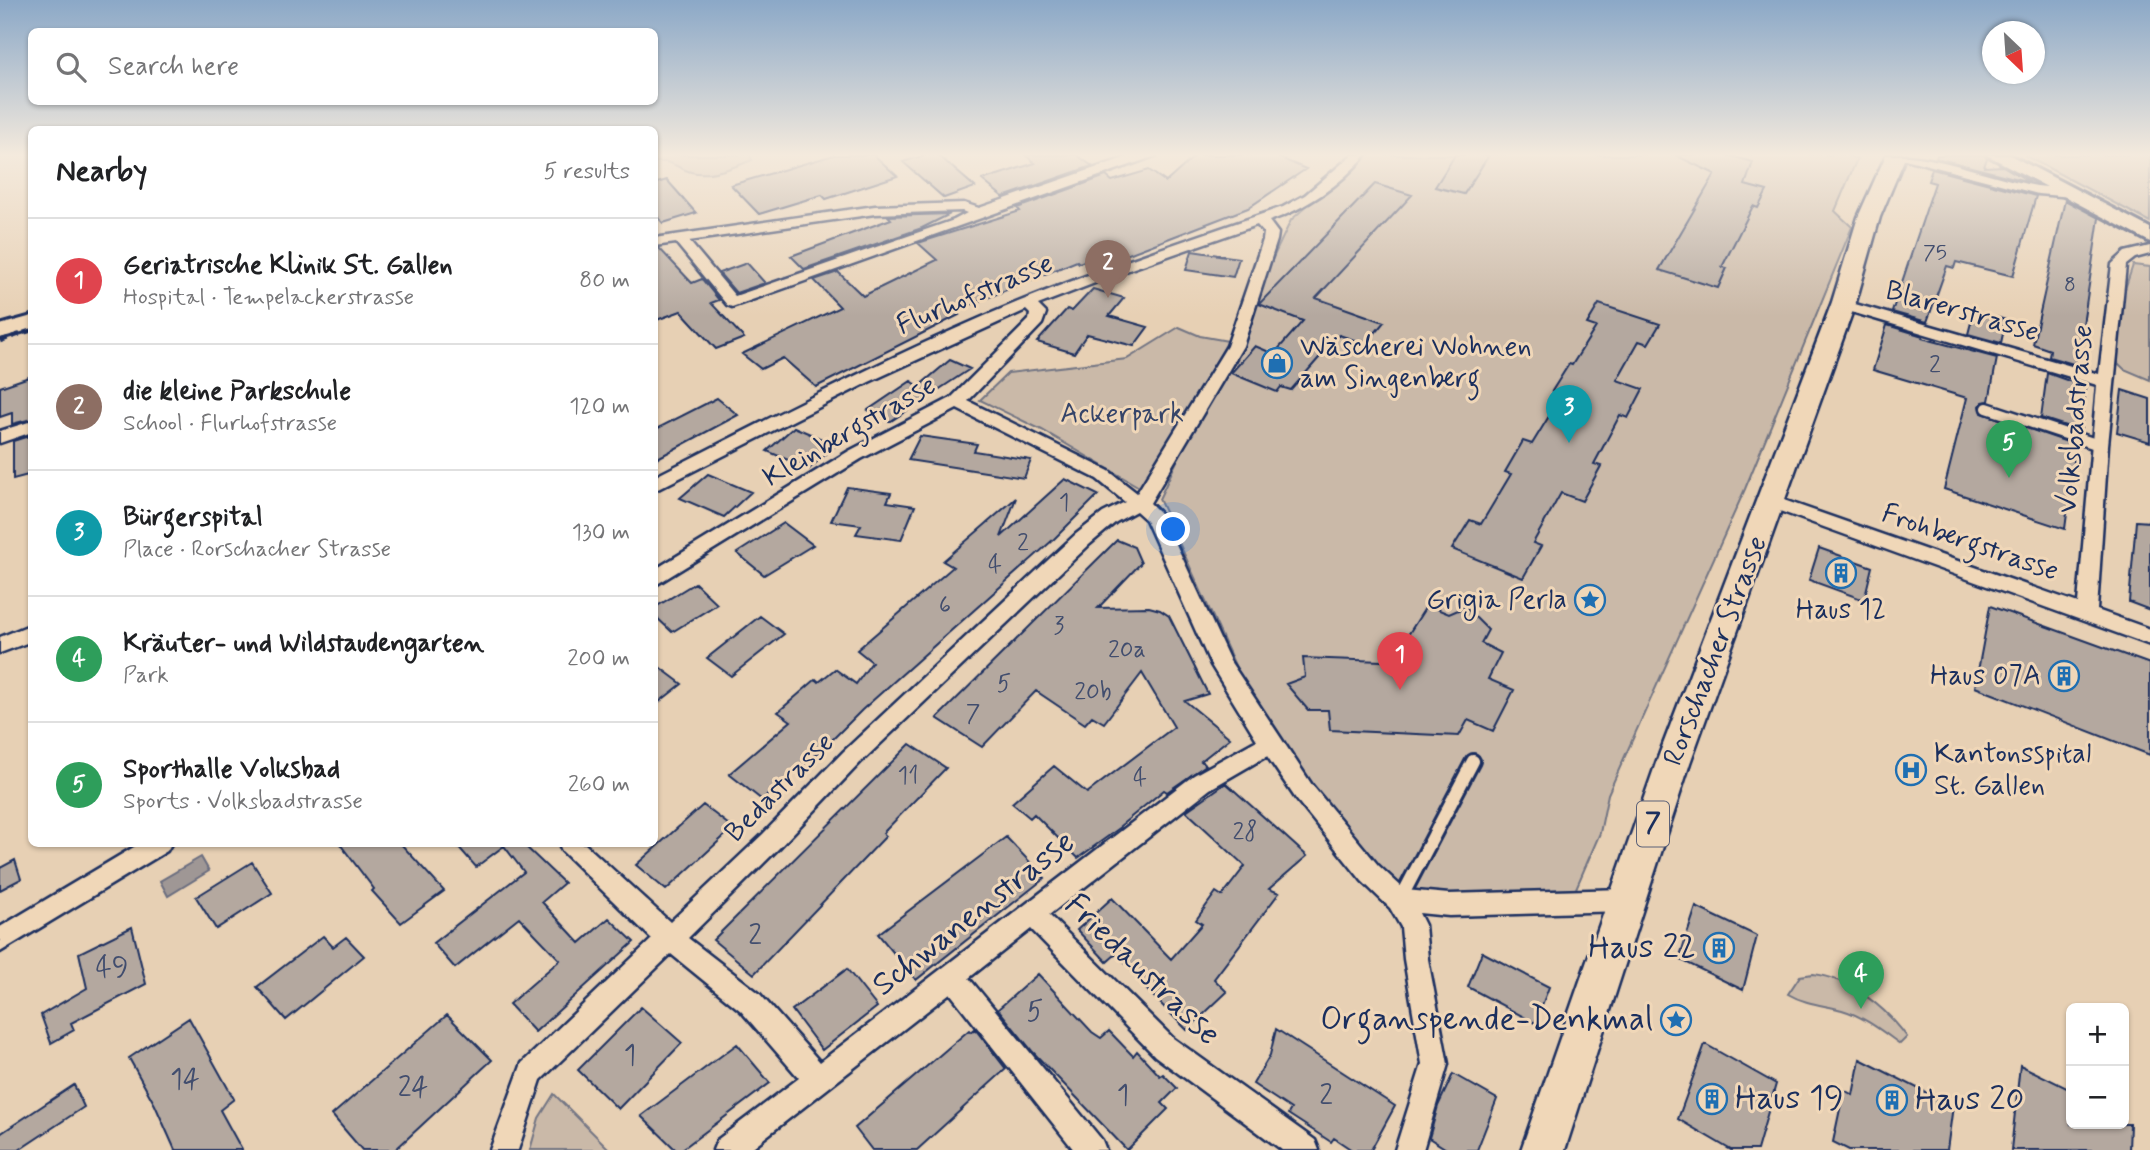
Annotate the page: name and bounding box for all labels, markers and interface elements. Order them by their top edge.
north arrow [1982,21,2045,84]
search box [28,28,658,105]
icon: search [52,48,90,86]
text: Search here [108,50,239,84]
text: Nearby [56,152,147,191]
text: 5 results [544,157,630,187]
house number: 75 [1923,239,1947,267]
pin: 2 [1085,240,1131,298]
street label: Flurhofstrasse [891,245,1059,345]
text: Geriatrische Klinik St. Gallen [123,249,453,283]
text: 1 [74,266,84,296]
text: 80 m [579,266,630,296]
house number: 8 [2064,271,2076,299]
street label: Blarerstrasse [1881,272,2043,352]
text: Hospital · Tempelackerstrasse [123,283,414,313]
street label: Volksbadstrasse [2049,323,2103,515]
place label: Wäscherei Wohnen am Singenberg [1300,329,1532,401]
shop icon: Wäscherei Wohnen am Singenberg [1260,346,1294,380]
house number: 2 [1929,350,1941,381]
street label: Kleinbergstrasse [757,368,945,499]
text: die kleine Parkschule [123,375,351,409]
pin: 3 [1546,385,1592,443]
text: 2 [73,392,85,422]
text: 120 m [569,392,630,422]
park label: Ackerpark [1060,396,1184,433]
text: School · Flurhofstrasse [123,409,337,439]
pin: 5 [1986,420,2032,478]
house number: 1 [1059,488,1069,519]
street label: Frohbergstrasse [1876,495,2063,593]
text: Bürgerspital [123,501,263,535]
your location [1156,512,1190,546]
text: 3 [74,518,84,548]
text: 130 m [572,518,630,548]
house number: 2 [1017,528,1029,559]
street label: Rorschacher Strasse [1655,531,1777,771]
text: Place · Rorschacher Strasse [123,535,391,565]
house number: 4 [988,550,1002,581]
building icon: Haus 12 [1824,556,1858,590]
place label: Grigia Perla [1426,582,1567,621]
place icon: Grigia Perla [1573,583,1607,617]
house number: 6 [939,590,951,621]
place label: Haus 12 [1796,592,1886,629]
house number: 3 [1054,611,1065,642]
text: Kräuter- und Wildstaudengarten [123,627,484,661]
pin: 1 [1377,632,1423,690]
house number: 20a [1108,635,1146,666]
text: 4 [72,644,86,674]
text: 200 m [567,644,630,674]
place label: Haus 07A [1930,658,2041,695]
building icon: Haus 07A [2047,659,2081,693]
text: Park [123,661,169,691]
house number: 5 [997,669,1011,700]
house number: 20b [1074,677,1112,708]
house number: 7 [966,699,980,730]
street label: Bedastrasse [717,725,843,851]
place label: Kantonsspital St. Gallen [1934,736,2091,805]
text: Sporthalle Volksbad [123,753,340,787]
hospital icon: Kantonsspital St. Gallen [1894,753,1928,787]
house number: 11 [897,761,919,792]
house number: 4 [1133,763,1147,794]
text: 5 [72,770,86,800]
text: 260 m [568,770,630,800]
text: Sports · Volksbadstrasse [123,787,363,817]
road number: 7 [1637,802,1669,846]
house number: 28 [1233,817,1257,848]
street label: Schwanenstrasse [863,821,1085,1007]
street label: Friedaustrasse [1054,884,1230,1056]
house number: 2 [748,918,762,955]
place label: Haus 22 [1588,926,1696,970]
building icon: Haus 22 [1702,931,1736,965]
house number: 49 [96,950,128,987]
pin: 4 [1838,951,1884,1009]
house number: 5 [1027,994,1043,1031]
place label: Organspende-Denkmal [1320,998,1653,1045]
place icon: Organspende-Denkmal [1659,1003,1693,1037]
map controls [2066,1003,2129,1129]
button: + [2066,1003,2129,1066]
house number: 1 [624,1038,636,1075]
house number: 14 [170,1062,200,1099]
button: − [2066,1066,2129,1129]
house number: 24 [398,1070,428,1107]
place label: Haus 19 [1735,1077,1844,1121]
house number: 1 [1117,1078,1129,1115]
house number: 2 [1319,1078,1333,1115]
place label: Haus 20 [1915,1078,2024,1122]
building icon: Haus 19 [1695,1082,1729,1116]
building icon: Haus 20 [1875,1083,1909,1117]

